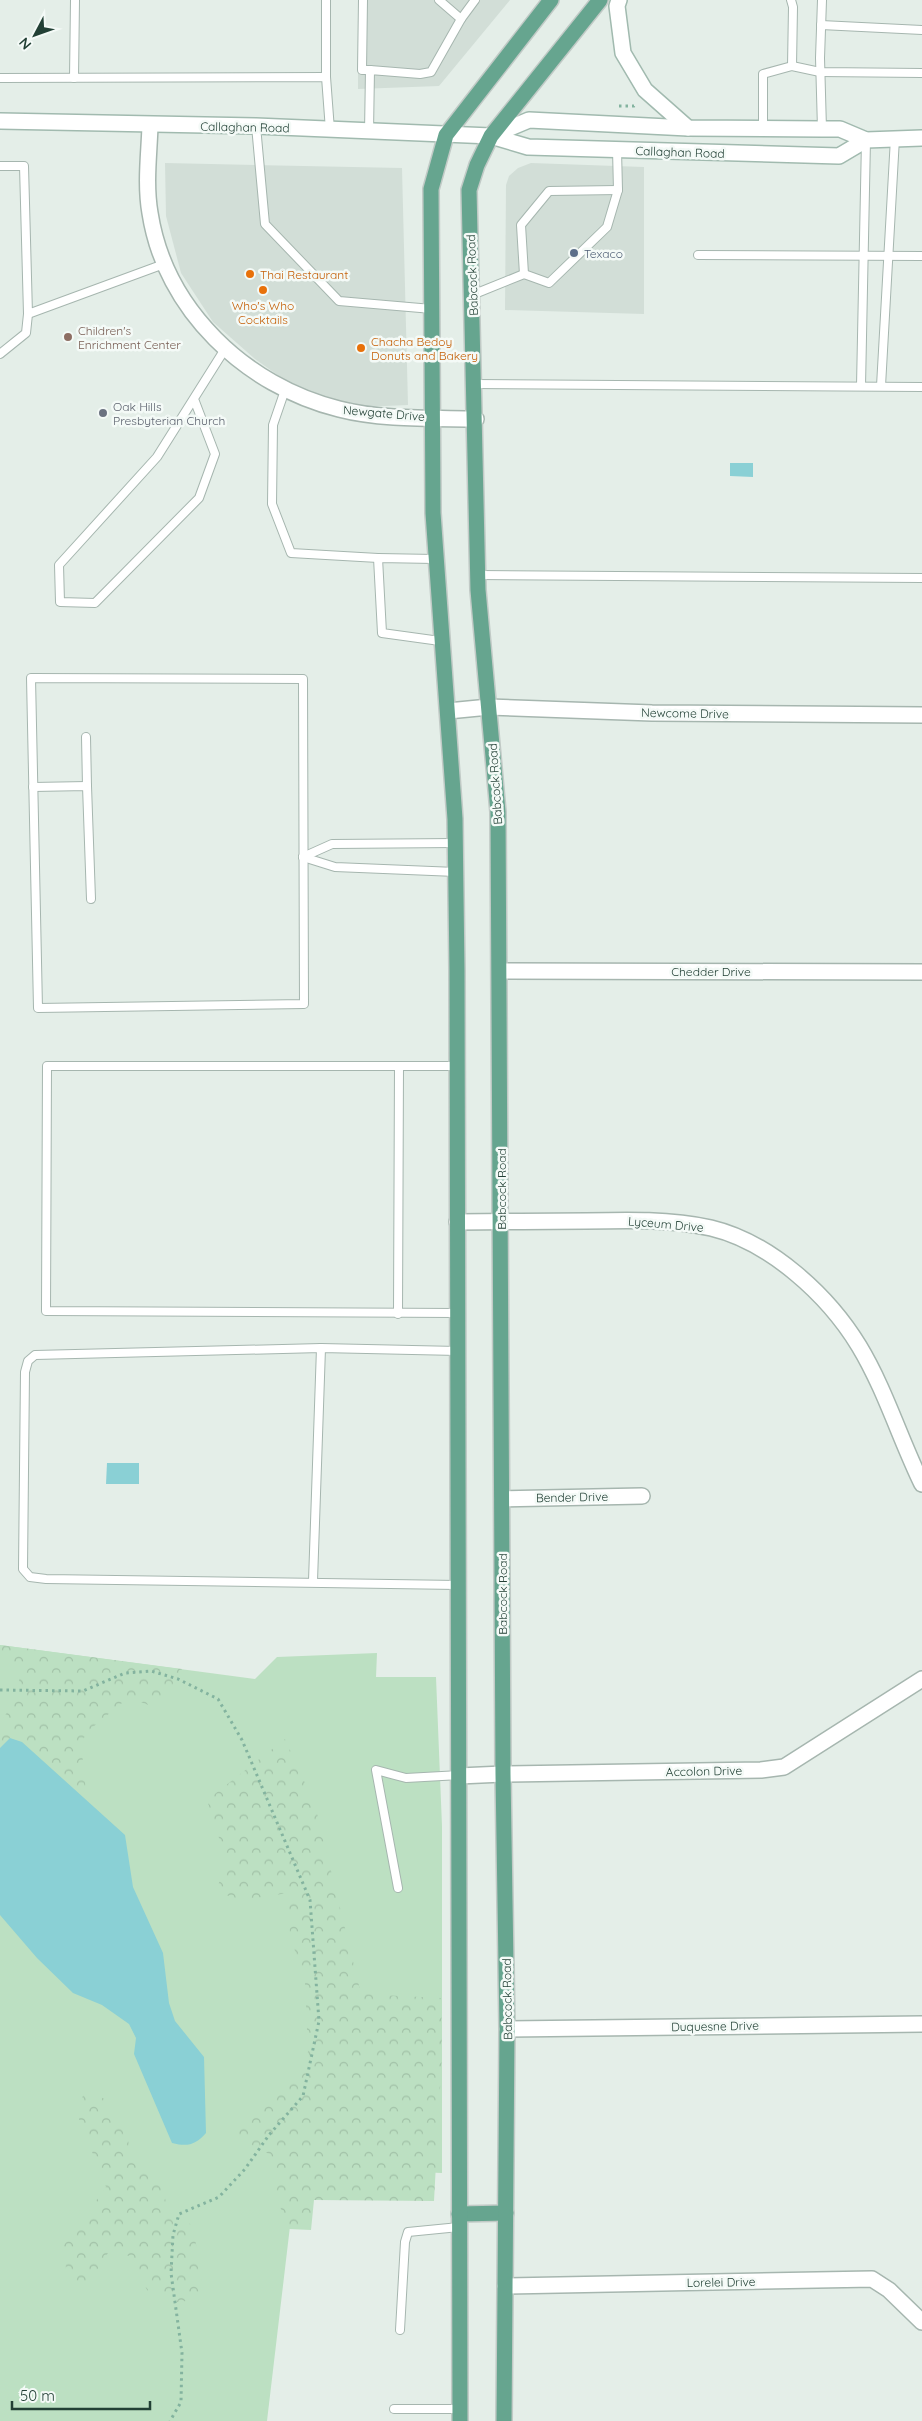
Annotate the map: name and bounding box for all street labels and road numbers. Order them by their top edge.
street label: Callaghan Road [200,119,290,135]
street label: Callaghan Road [635,143,725,161]
street label: Babcock Road [463,234,481,316]
street label: Newgate Drive [342,402,426,424]
street label: Newcome Drive [641,705,729,721]
street label: Babcock Road [485,743,505,825]
street label: Chedder Drive [671,964,751,979]
street label: Babcock Road [494,1148,509,1230]
street label: Lyceum Drive [628,1213,705,1235]
street label: Bender Drive [536,1489,609,1505]
street label: Babcock Road [495,1553,510,1635]
street label: Accolon Drive [666,1763,743,1779]
street label: Babcock Road [499,1958,515,2040]
street label: Duquesne Drive [671,2018,759,2034]
street label: Lorelei Drive [686,2274,756,2290]

